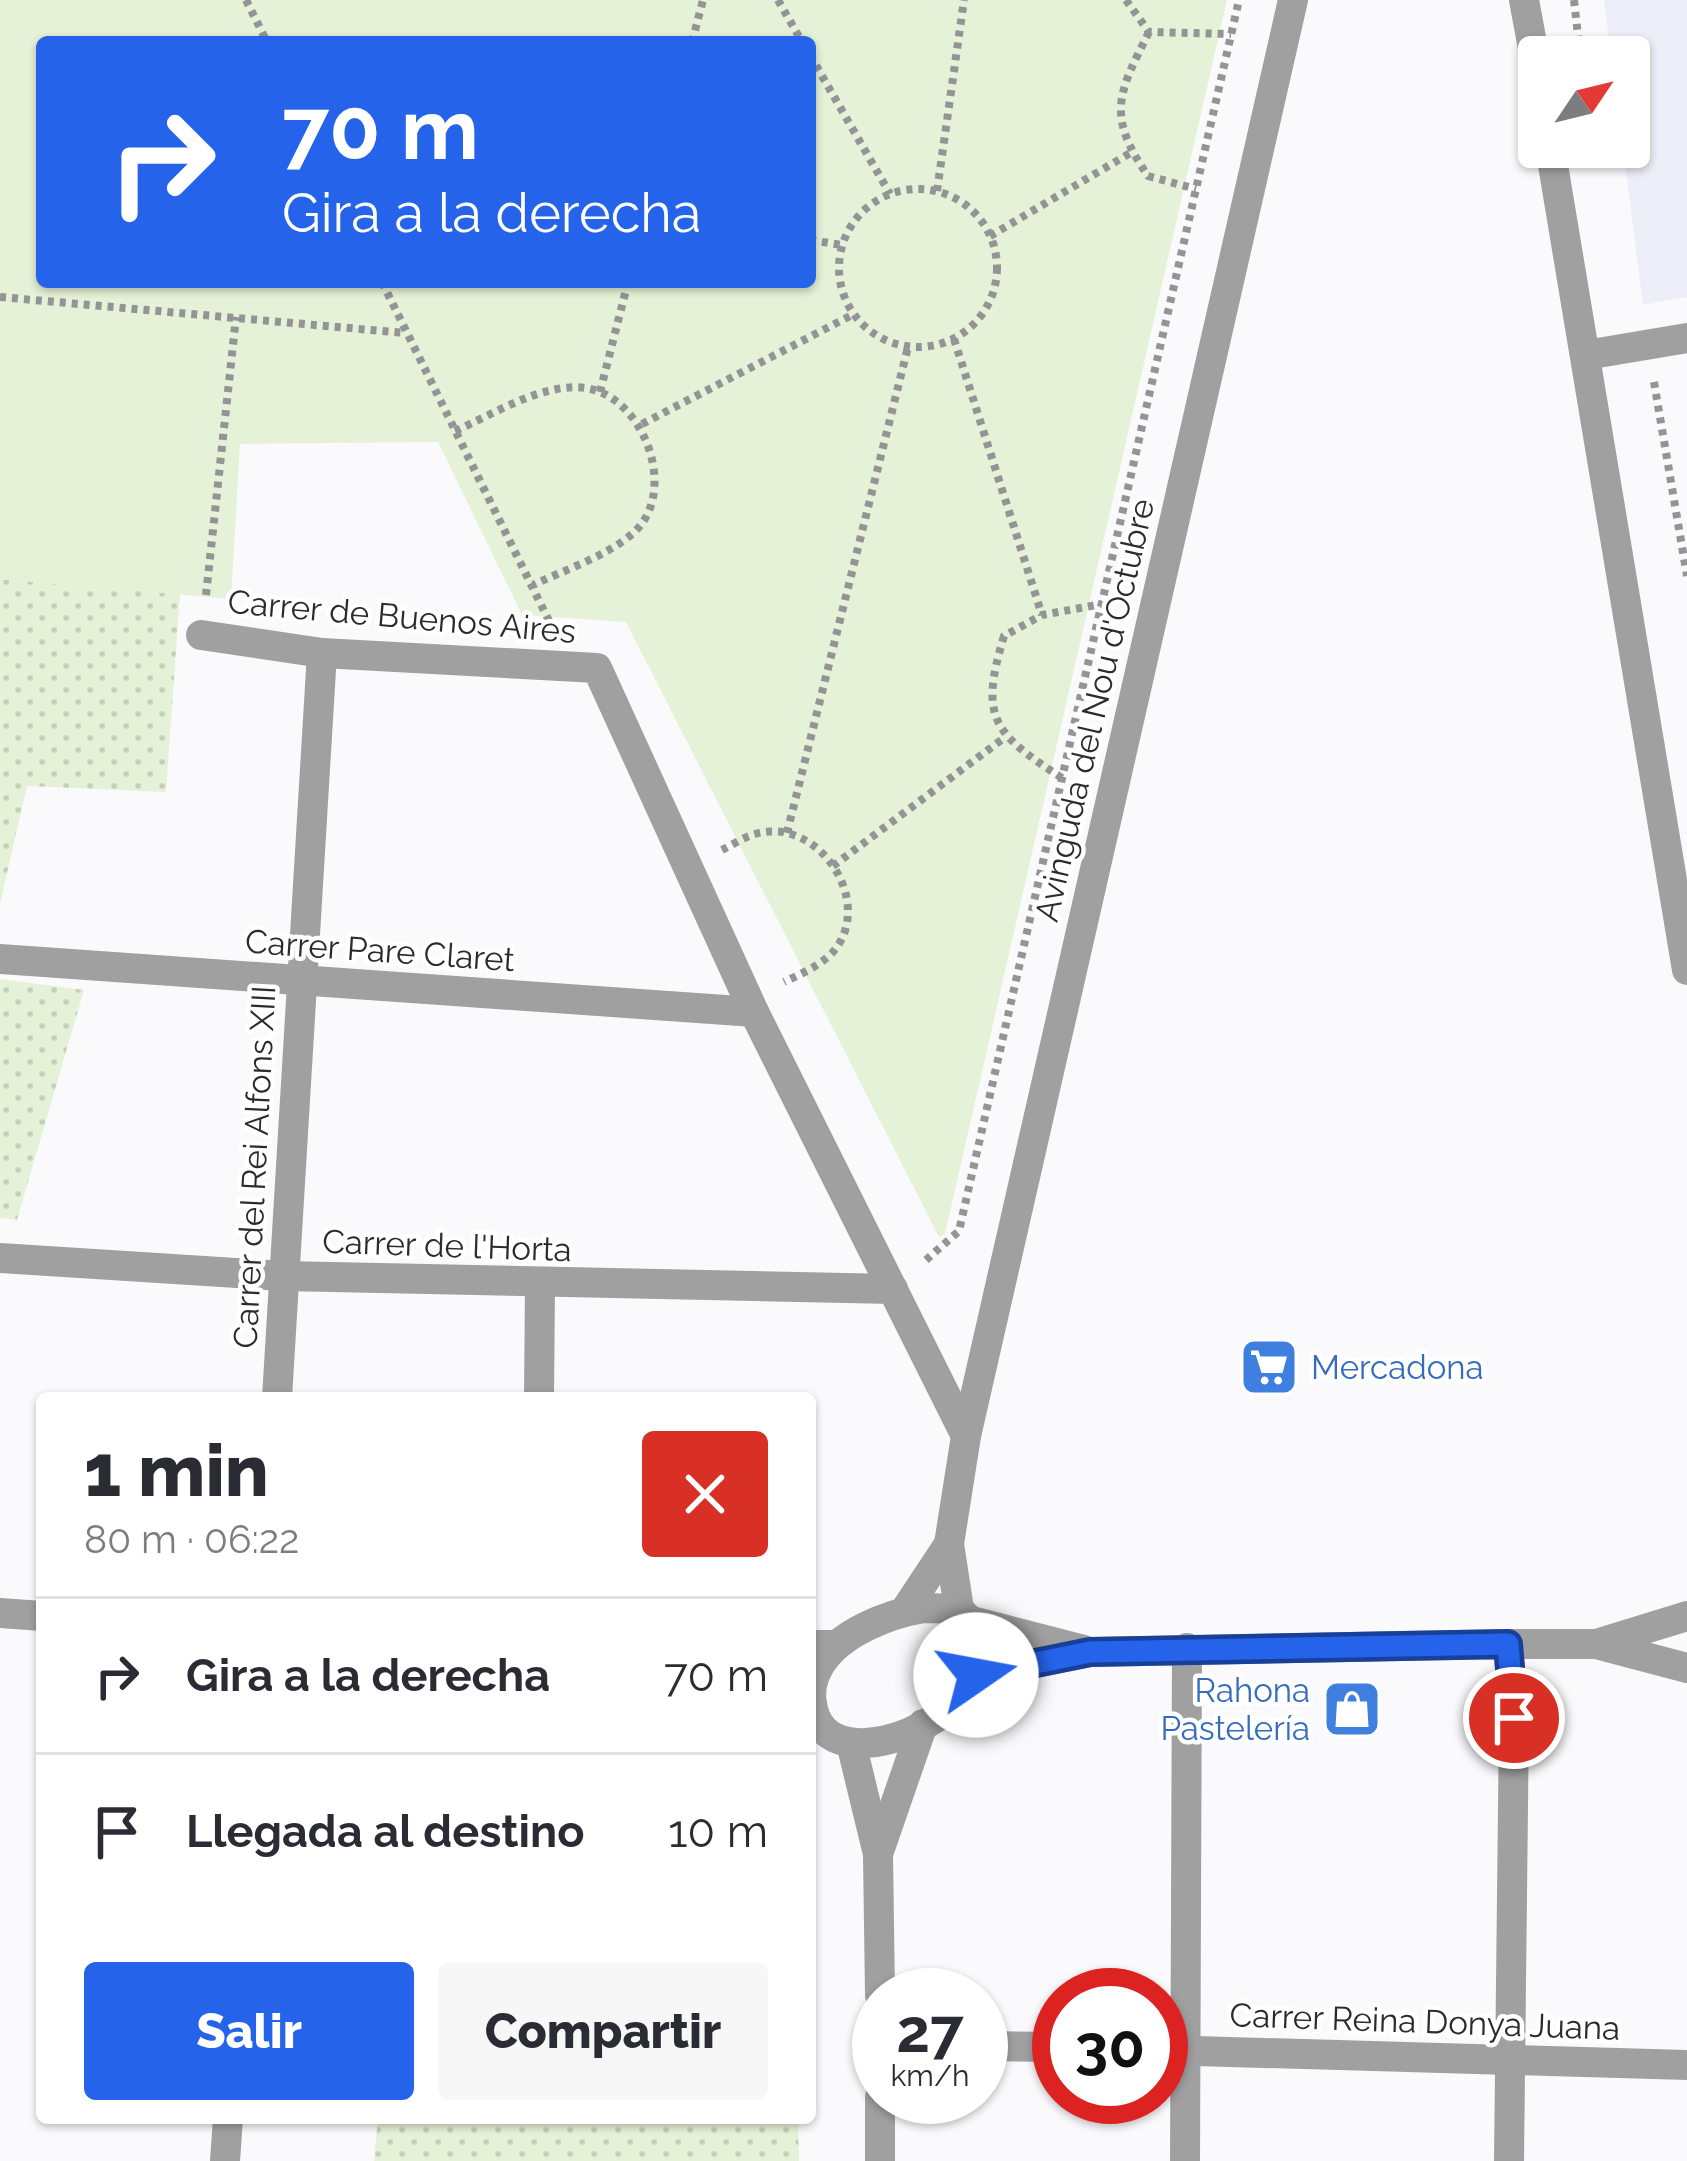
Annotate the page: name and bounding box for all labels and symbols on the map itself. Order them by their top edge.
north arrow [1518,36,1650,168]
street label: Avinguda del Nou d'Octubre [1027,495,1162,925]
street label: Carrer de Buenos Aires [226,582,578,651]
street label: Carrer Pare Claret [244,922,516,979]
street label: Carrer del Rei Alfons XIII [226,985,283,1349]
street label: Carrer de l'Horta [322,1222,572,1269]
supermarket icon: Mercadona [1238,1336,1300,1398]
place label: Mercadona [1311,1348,1484,1387]
position arrow [913,1612,1039,1738]
pin [1463,1667,1565,1769]
place label: Rahona Pastelería [1160,1671,1310,1748]
shop icon: Rahona Pastelería [1321,1678,1383,1740]
speed limit sign: 30 [1032,1968,1188,2124]
street label: Carrer Reina Donya Juana [1229,1995,1621,2048]

